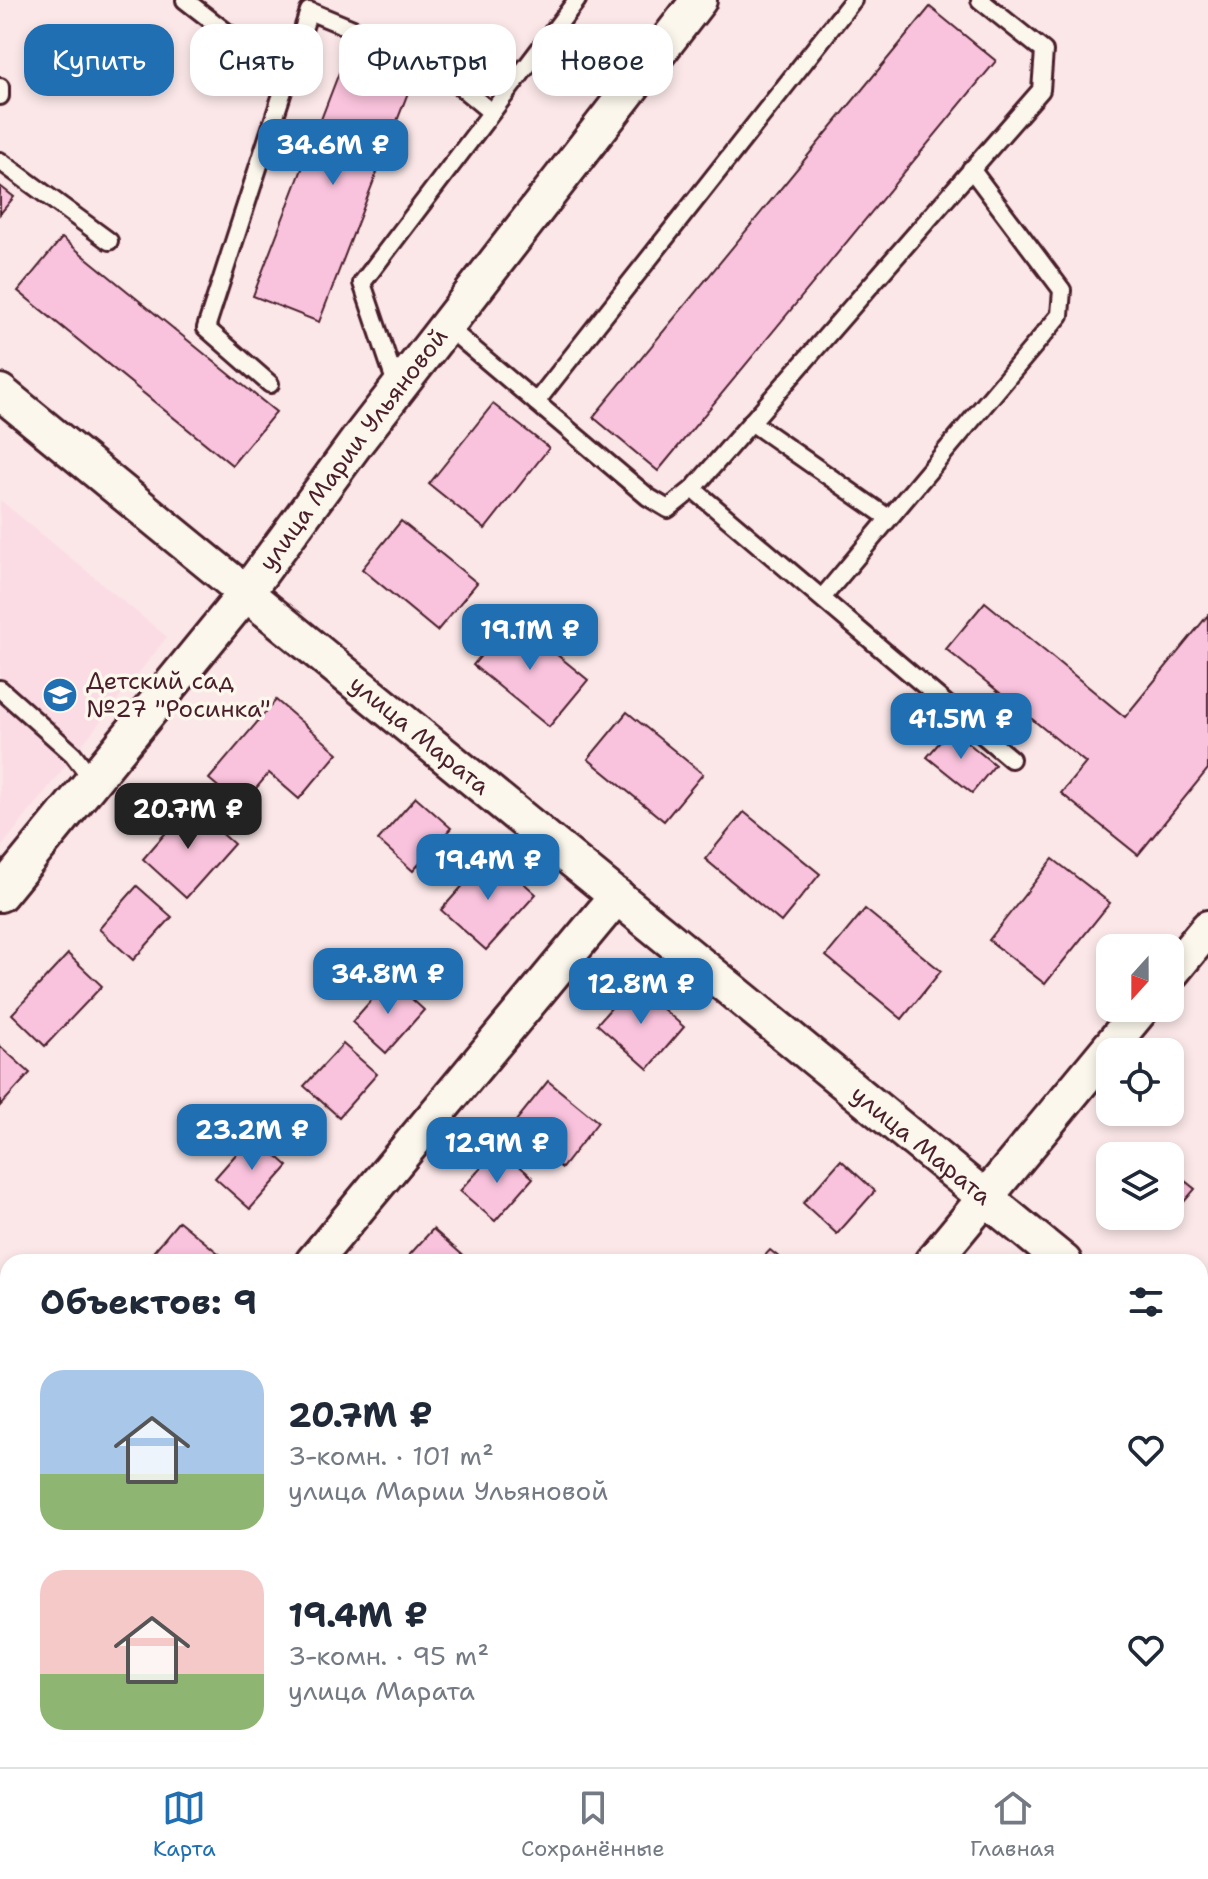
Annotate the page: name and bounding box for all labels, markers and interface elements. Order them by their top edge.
chip: Купить [24,24,174,96]
chip: Снять [190,24,323,96]
chip: Фильтры [339,24,516,96]
chip: Новое [532,24,673,96]
pin: 34.6M ₽ [259,119,407,187]
text: 34.6M ₽ [276,127,390,162]
street label: улица Марии Ульяновой [252,322,455,577]
pin: 19.1M ₽ [456,604,604,672]
text: 19.1M ₽ [480,612,580,647]
place label: Детский сад №27 "Росинка" [86,665,271,725]
street label: улица Марата [343,668,497,802]
school or university icon: Детский сад №27 "Росинка" [41,676,79,714]
pin: 41.5M ₽ [887,693,1035,761]
text: 41.5M ₽ [909,701,1013,736]
pin: 20.7M ₽ [114,783,262,851]
text: 20.7M ₽ [133,791,243,826]
pin: 19.4M ₽ [414,834,562,902]
text: 19.4M ₽ [434,842,542,877]
north arrow [1096,934,1184,1022]
map controls [1096,934,1184,1230]
pin: 34.8M ₽ [314,948,462,1016]
text: 34.8M ₽ [331,956,445,991]
pin: 12.8M ₽ [567,958,715,1026]
text: 12.8M ₽ [587,966,695,1001]
button: locate [1096,1038,1184,1126]
street label: улица Марата [844,1078,998,1212]
pin: 23.2M ₽ [178,1104,326,1172]
text: 23.2M ₽ [195,1112,309,1147]
pin: 12.9M ₽ [423,1117,571,1185]
text: 12.9M ₽ [444,1125,550,1160]
button: layers [1096,1142,1184,1230]
text: Объектов: 9 [40,1279,257,1325]
icon: filters [1124,1280,1168,1324]
text: 20.7M ₽ [288,1392,433,1438]
icon: home [104,1402,200,1498]
icon: heart [1124,1428,1168,1472]
text: 3-комн. · 101 m² [288,1438,494,1473]
text: улица Марии Ульяновой [288,1473,608,1508]
text: 19.4M ₽ [288,1592,428,1638]
icon: home [104,1602,200,1698]
icon: heart [1124,1628,1168,1672]
text: 3-комн. · 95 m² [288,1638,489,1673]
text: улица Марата [288,1673,475,1708]
tab: Карта [153,1786,216,1863]
tab: Сохранённые [521,1786,665,1863]
tab: Главная [970,1786,1055,1863]

